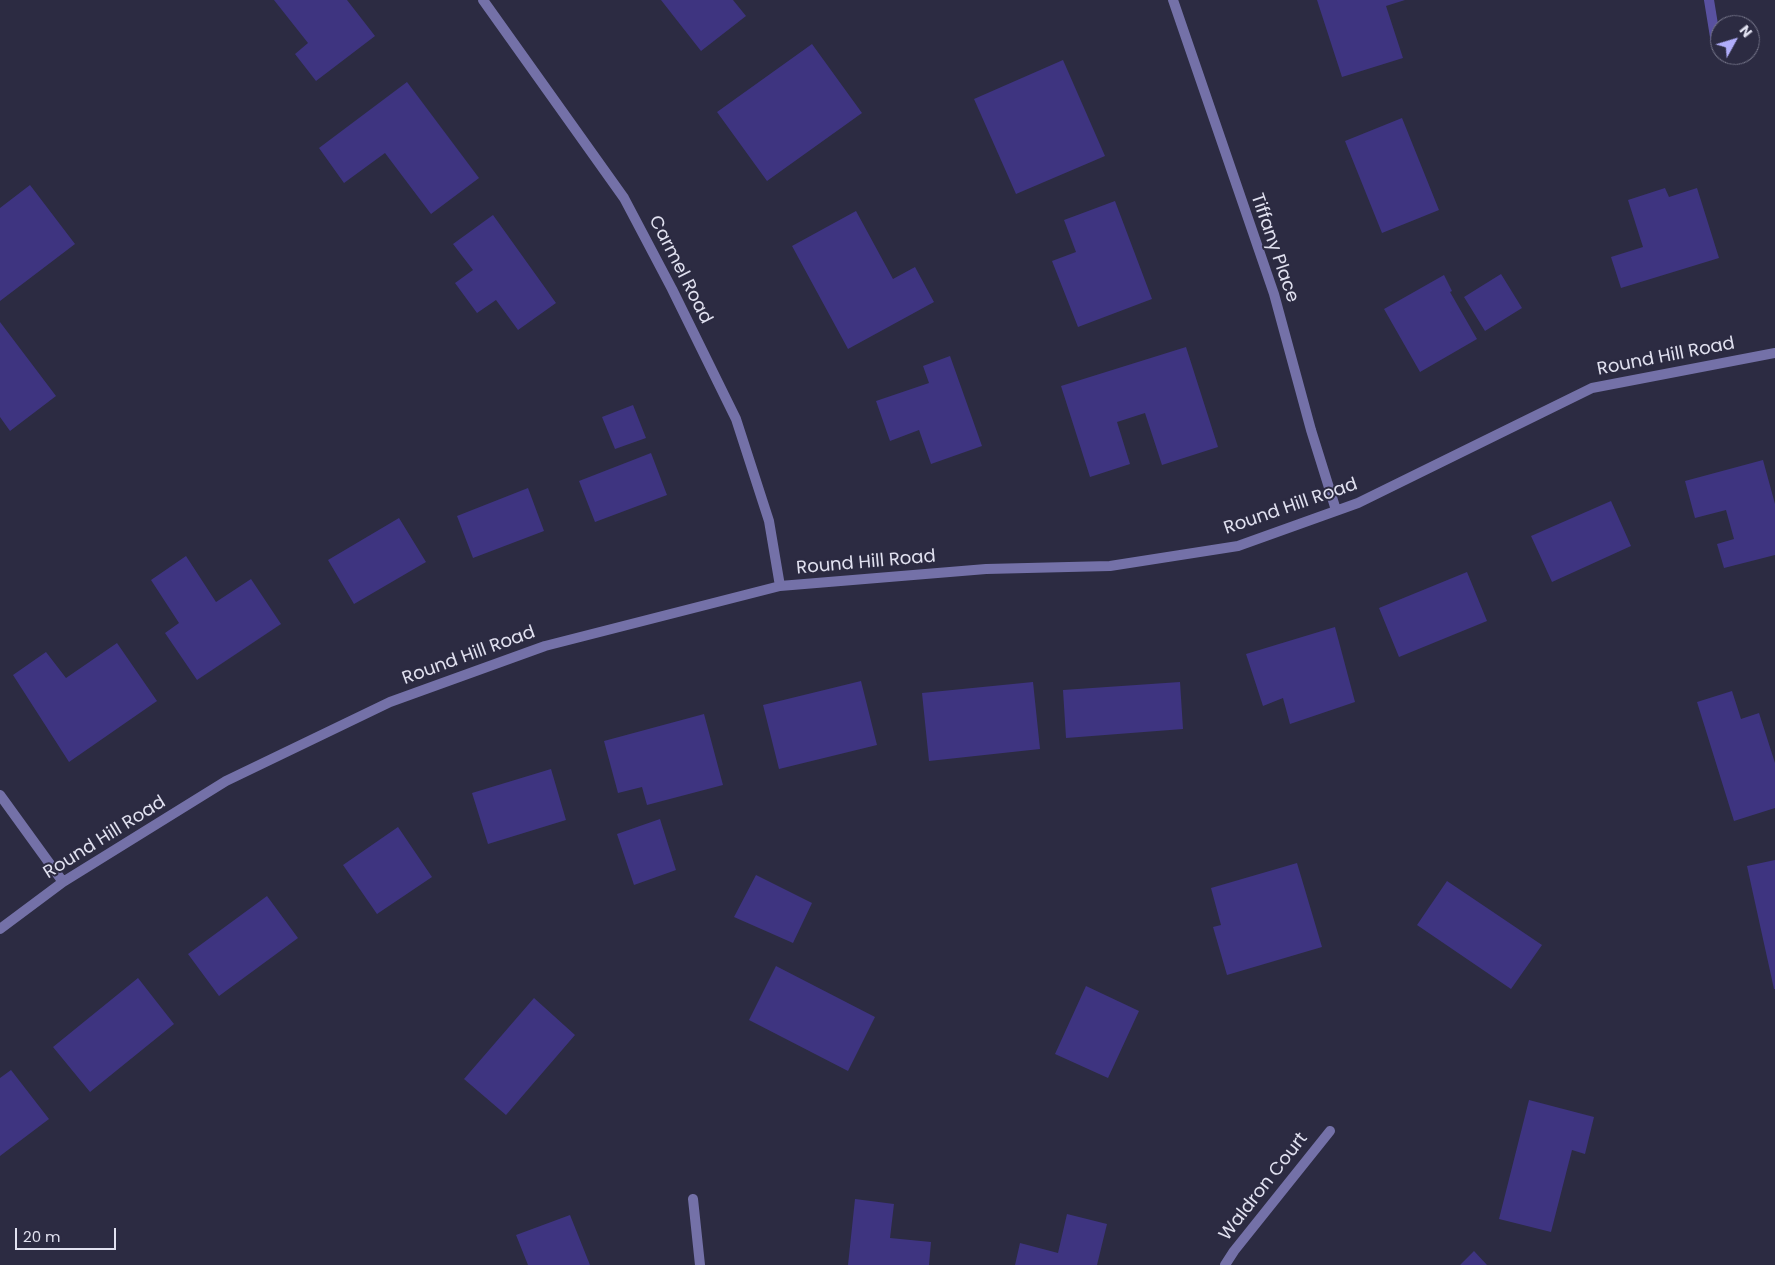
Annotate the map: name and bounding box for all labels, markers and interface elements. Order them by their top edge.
north arrow [1710,15,1760,65]
text: N [1735,21,1757,42]
street label: Tiffany Place [1245,191,1303,305]
street label: Carmel Road [643,212,717,328]
street label: Round Hill Road [1595,333,1737,381]
street label: Round Hill Road [1221,474,1361,540]
street label: Round Hill Road [795,546,937,580]
street label: Round Hill Road [400,622,538,690]
street label: Round Hill Road [40,792,170,884]
street label: Waldron Court [1215,1129,1313,1245]
scale bar [18,1218,119,1250]
text: 20 m [23,1226,61,1247]

